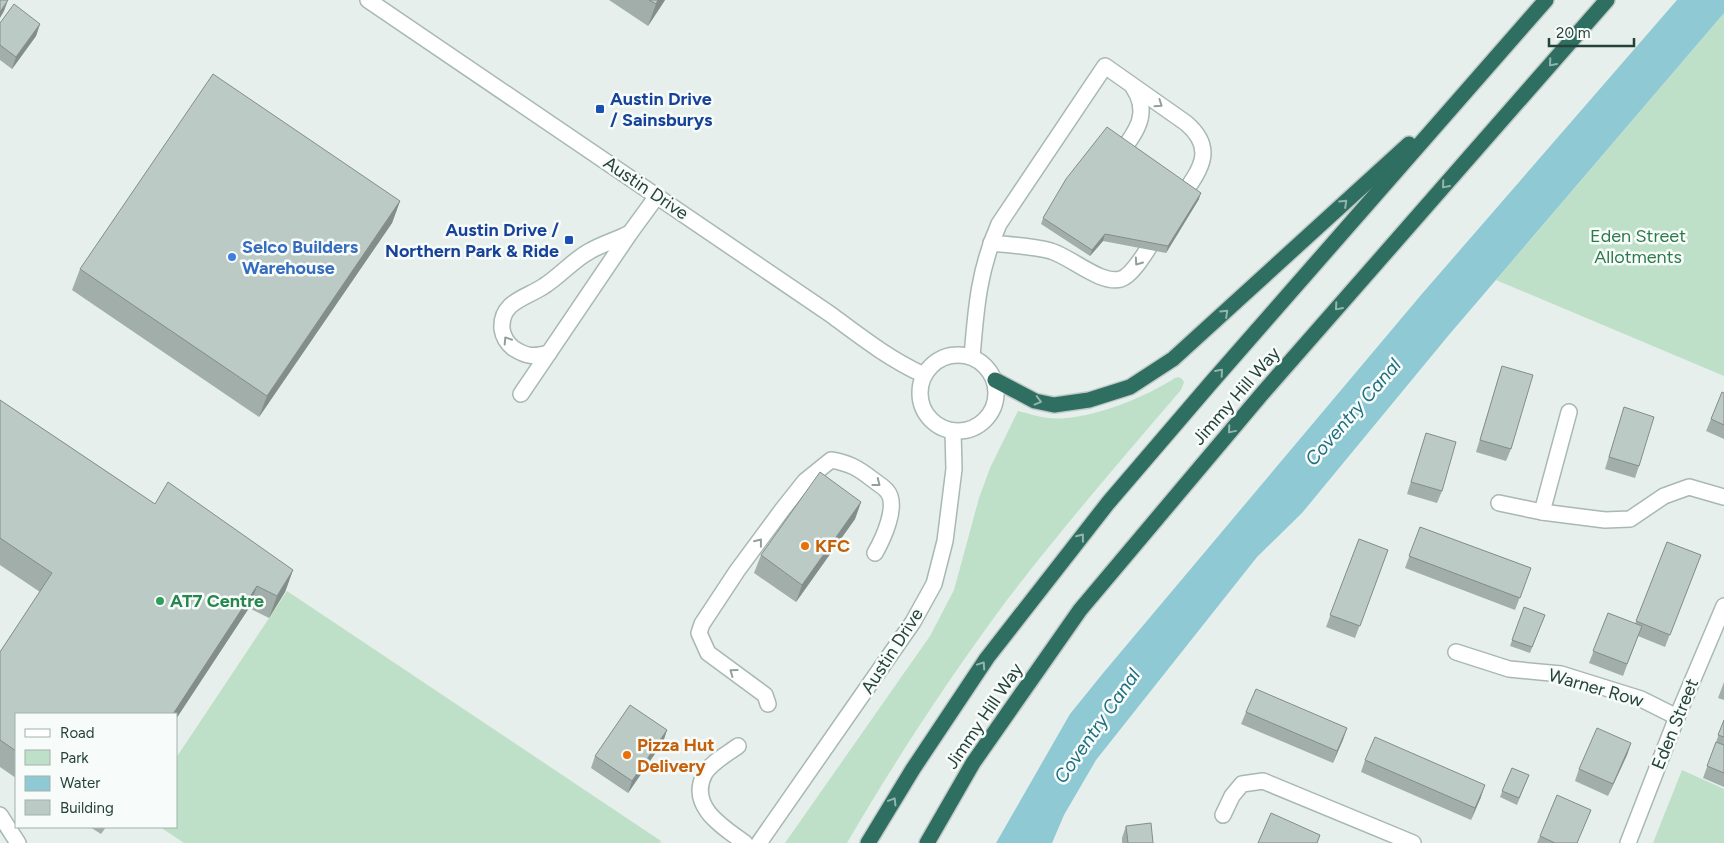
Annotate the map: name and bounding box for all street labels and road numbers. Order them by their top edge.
street label: Austin Drive [599,152,693,225]
street label: Jimmy Hill Way [1187,342,1285,450]
street label: Austin Drive [856,604,928,698]
street label: Jimmy Hill Way [940,658,1028,773]
street label: Warner Row [1546,664,1646,712]
street label: Eden Street [1647,675,1703,773]

